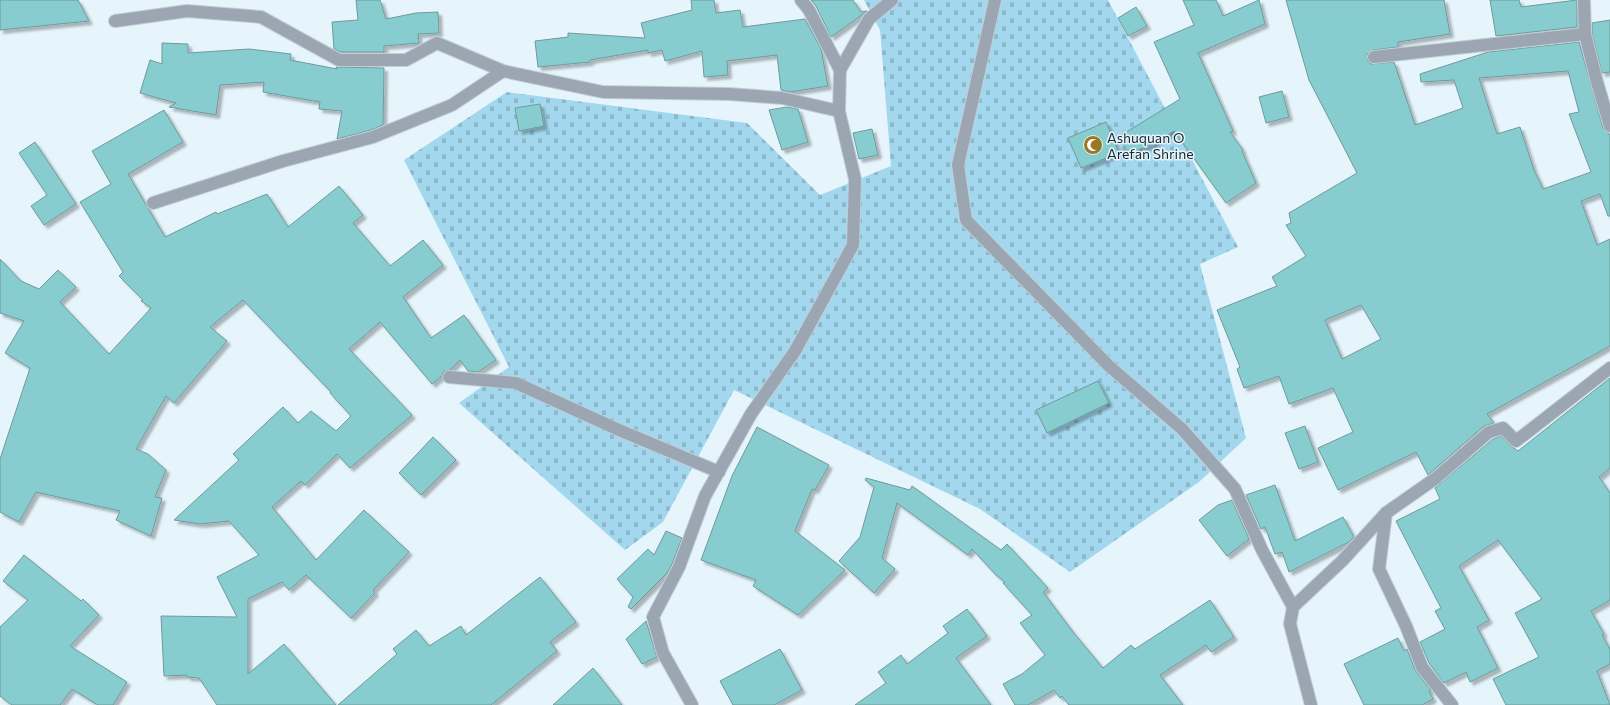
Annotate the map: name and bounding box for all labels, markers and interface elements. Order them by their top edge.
place label: Ashuquan O Arefan Shrine [1107,129,1194,162]
mosque icon: Ashuquan O Arefan Shrine [1082,134,1104,156]

